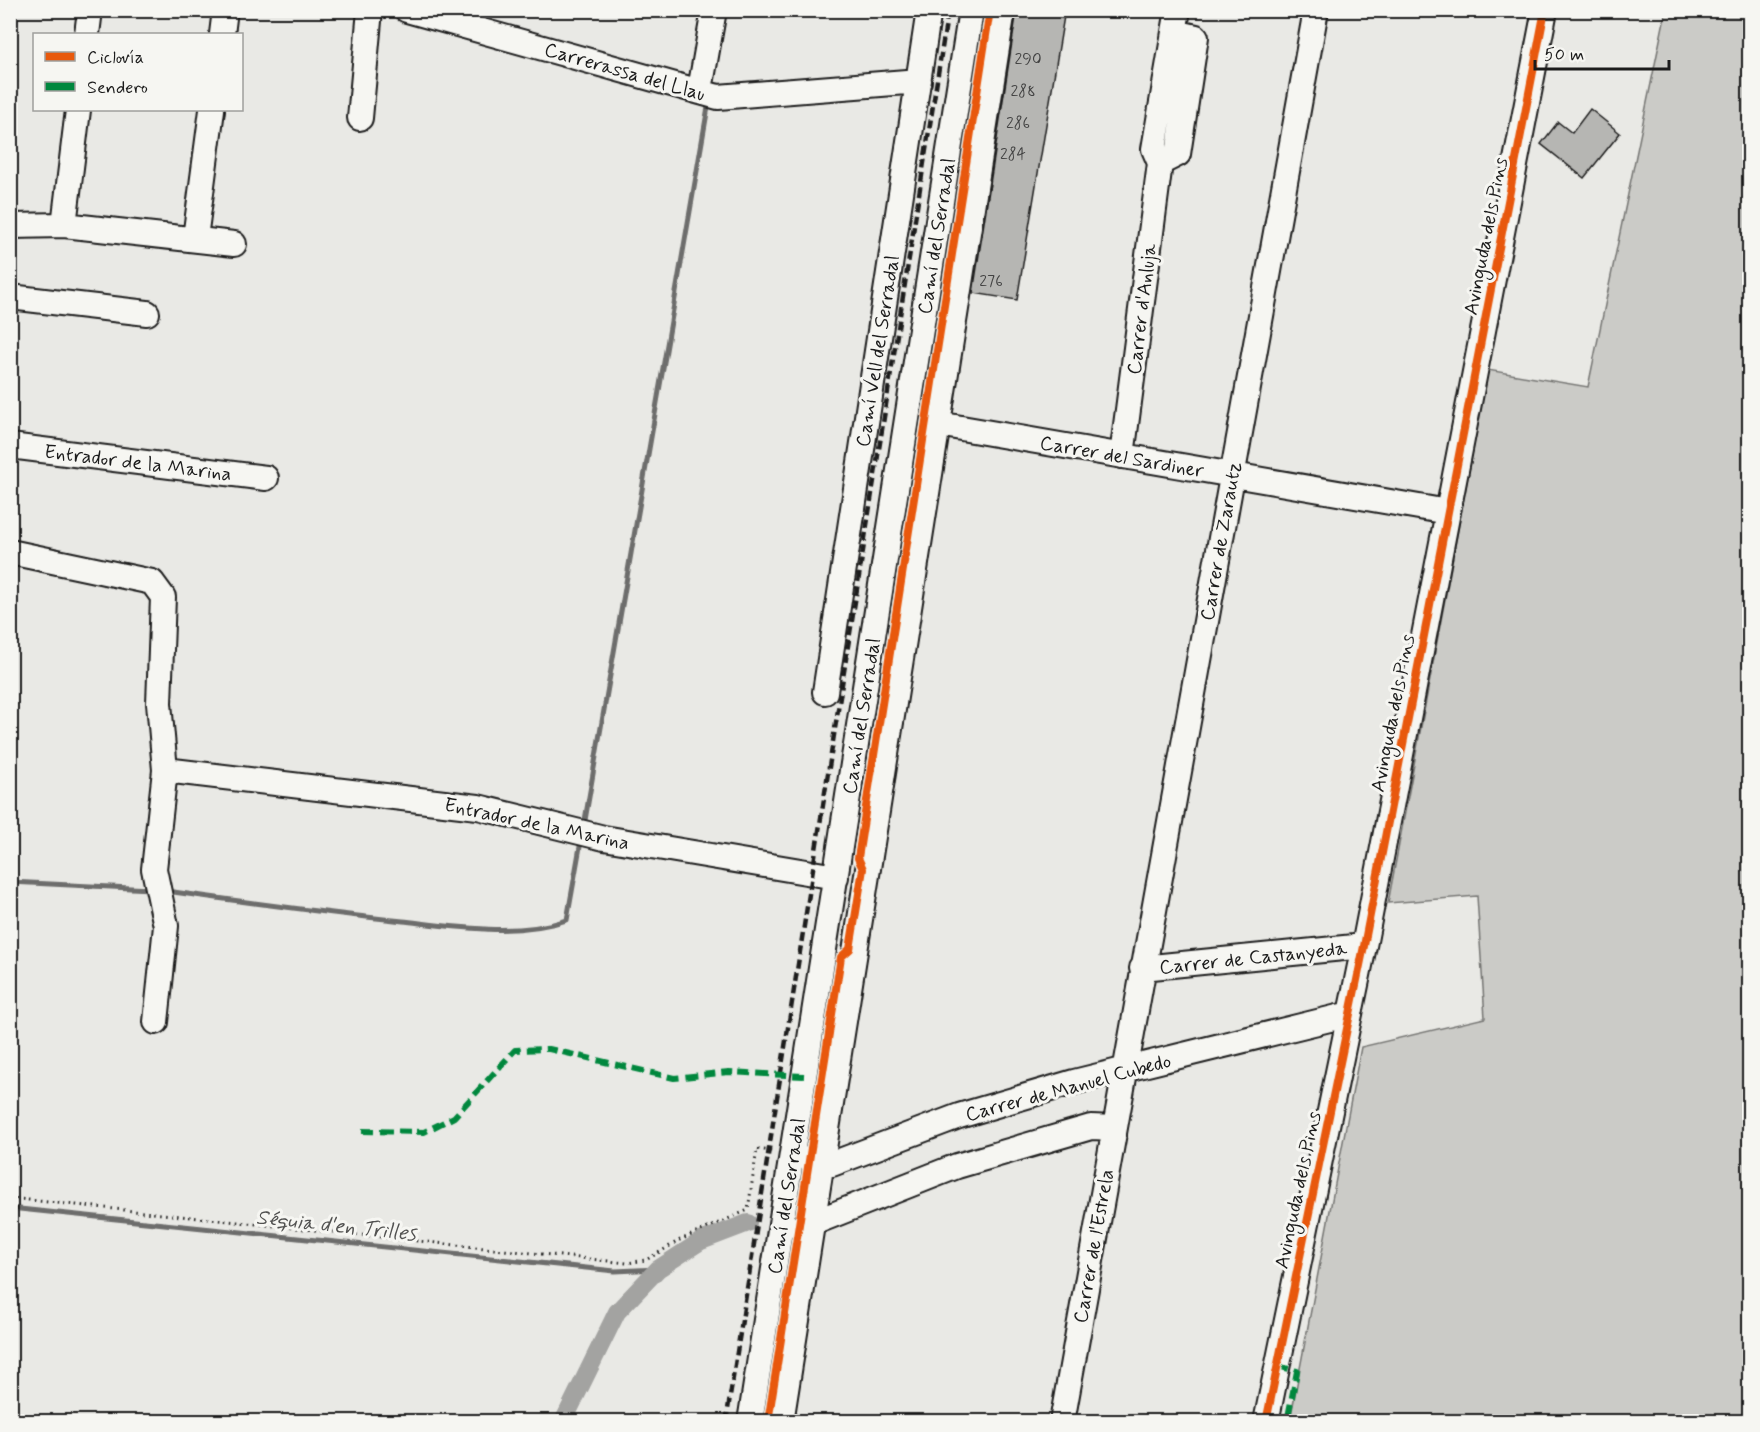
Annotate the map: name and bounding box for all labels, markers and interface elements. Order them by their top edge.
legend [33,33,243,111]
scale bar [1535,33,1668,71]
street label: Carrerassa del Llau [541,37,708,108]
text: 50 m [1544,43,1584,67]
text: Ciclovía [87,46,144,70]
house number: 290 [1015,49,1042,70]
text: Sendero [87,76,148,100]
house number: 288 [1010,81,1036,102]
house number: 286 [1006,113,1030,134]
house number: 284 [1000,144,1026,165]
street label: Avinguda dels Pins [1458,155,1516,318]
street label: Camí del Serradal [912,156,963,316]
street label: Carrer d'Anluja [1121,241,1164,376]
street label: Camí Vell del Serradal [850,253,907,449]
house number: 276 [979,271,1003,292]
street label: Carrer del Sardiner [1038,430,1207,485]
street label: Entrador de la Marina [43,439,233,488]
street label: Carrer de Zarautz [1194,460,1249,623]
street label: Avinguda dels Pins [1365,632,1423,795]
street label: Camí del Serradal [837,636,888,796]
street label: Entrador de la Marina [442,792,632,857]
street label: Carrer de Castanyeda [1158,935,1349,982]
street label: Carrer de Manuel Cubedo [962,1048,1174,1129]
street label: Avinguda dels Pins [1269,1109,1329,1272]
street label: Camí del Serradal [762,1116,813,1276]
street label: Carrer de l'Estrela [1068,1167,1121,1325]
water label: Séquia d'en Trilles [255,1204,419,1248]

